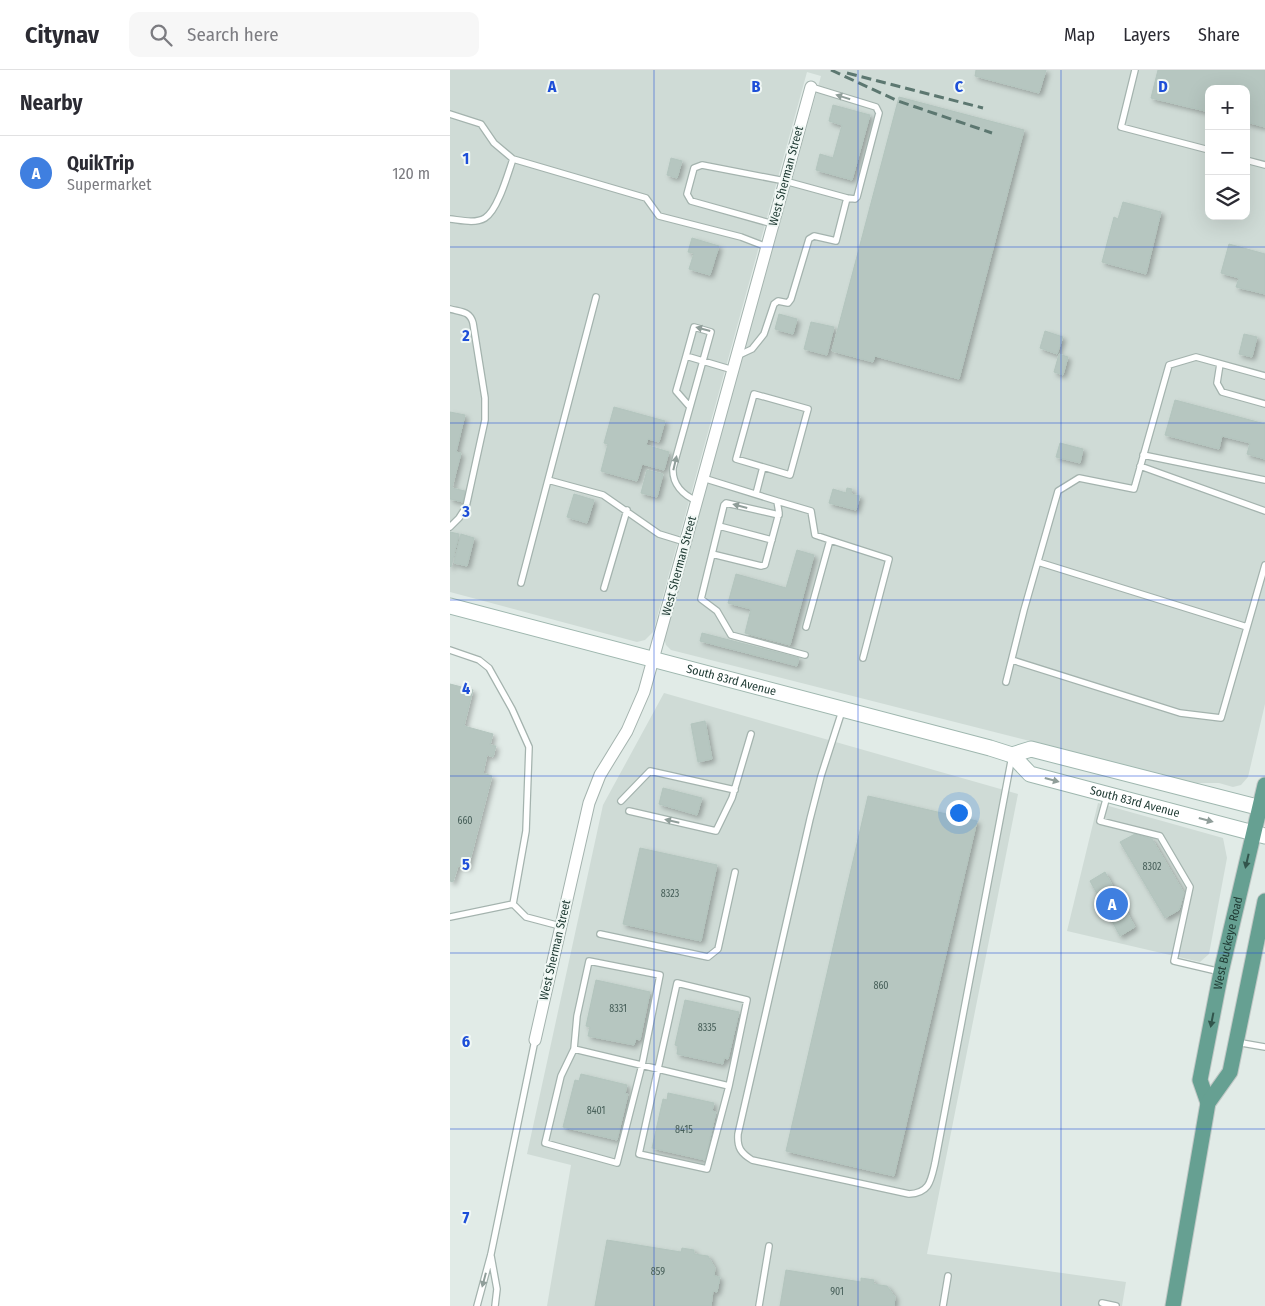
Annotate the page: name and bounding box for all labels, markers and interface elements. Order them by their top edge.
search box [129,12,479,57]
text: Citynav [25,21,99,49]
icon: search [147,21,175,49]
text: Search here [187,23,279,46]
text: Map [1064,24,1095,46]
text: Layers [1123,24,1170,46]
text: Share [1198,24,1240,46]
text: A [547,77,557,96]
text: B [752,77,761,96]
text: C [955,77,964,96]
text: D [1158,77,1168,96]
map controls [1205,85,1250,220]
button: + [1205,85,1250,130]
text: Nearby [20,90,82,116]
one-way arrow [836,93,851,100]
street label: West Sherman Street [766,124,806,227]
button: − [1205,130,1250,175]
text: 1 [463,149,469,168]
text: QuikTrip [67,152,134,175]
text: A [32,164,40,183]
text: 120 m [392,164,430,183]
text: Supermarket [67,175,151,194]
button: layers [1205,175,1250,220]
one-way arrow [695,325,710,333]
text: 2 [461,326,470,345]
one-way arrow [671,456,679,471]
one-way arrow [733,501,748,509]
text: 3 [461,502,470,521]
street label: West Sherman Street [659,514,699,617]
street label: South 83rd Avenue [685,662,778,699]
text: 4 [462,679,470,698]
one-way arrow [1044,776,1059,784]
street label: South 83rd Avenue [1088,783,1181,820]
your location [946,800,972,826]
house number: 660 [457,815,473,827]
one-way arrow [1198,816,1213,824]
one-way arrow [665,817,680,825]
one-way arrow [1243,853,1251,868]
text: 5 [462,855,470,874]
house number: 8302 [1142,861,1162,873]
pin: A [1096,885,1128,923]
house number: 8323 [661,888,680,900]
street label: West Buckeye Road [1211,895,1245,991]
street label: West Sherman Street [537,898,573,1002]
house number: 860 [873,980,889,992]
house number: 8331 [609,1003,627,1015]
one-way arrow [1207,1013,1215,1029]
house number: 8335 [698,1022,717,1034]
text: 6 [462,1032,470,1051]
house number: 8401 [587,1105,605,1117]
house number: 8415 [675,1124,693,1136]
text: 7 [463,1208,470,1227]
house number: 859 [651,1266,665,1278]
one-way arrow [479,1273,487,1288]
house number: 901 [830,1286,844,1298]

